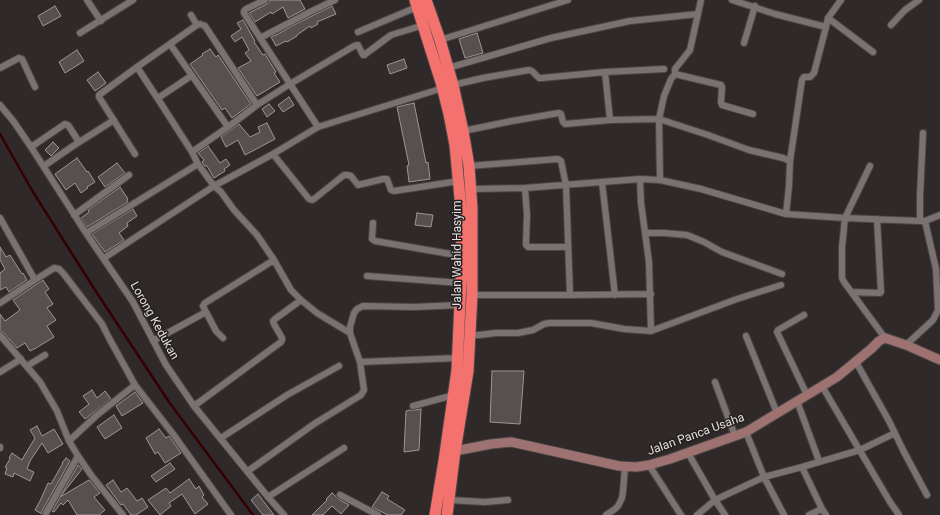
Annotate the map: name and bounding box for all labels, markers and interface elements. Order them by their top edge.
street label: Jalan Wahid Hasyim [451,201,465,309]
street label: Lorong Kedukan [127,280,181,362]
street label: Jalan Panca Usaha [645,411,747,459]

